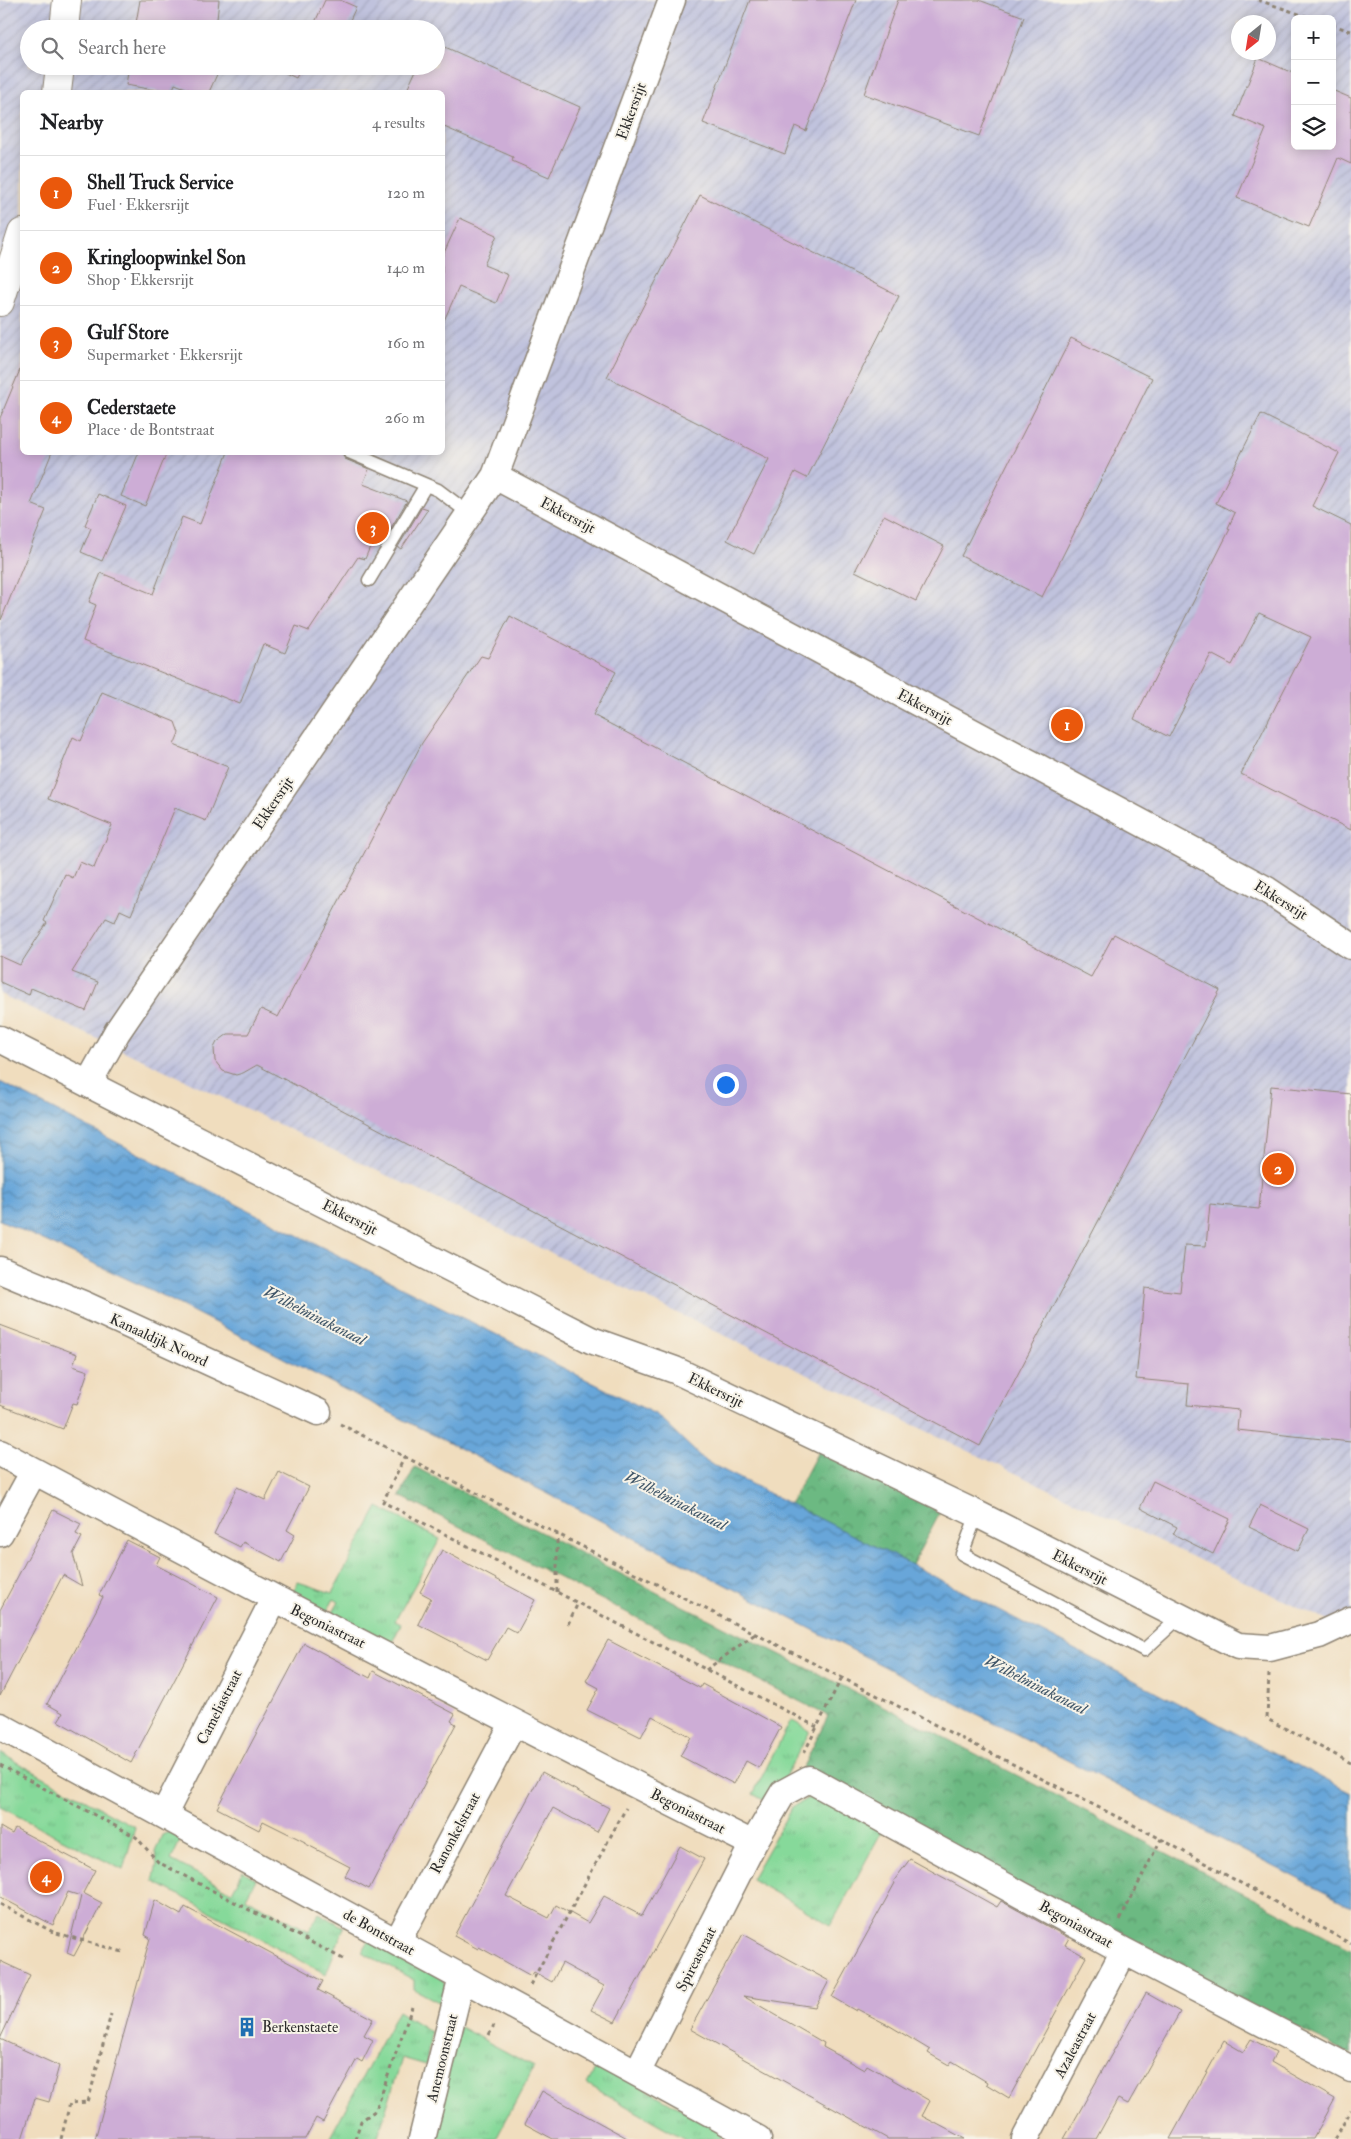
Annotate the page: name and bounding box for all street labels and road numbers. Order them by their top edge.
street label: Ekkersrijt [612,80,651,142]
street label: Ekkersrijt [537,493,599,538]
street label: Ekkersrijt [894,685,956,730]
street label: Ekkersrijt [249,773,298,833]
street label: Ekkersrijt [1250,877,1311,924]
street label: Ekkersrijt [319,1195,381,1240]
street label: Kanaaldijk Noord [107,1309,211,1372]
street label: Ekkersrijt [685,1369,747,1412]
street label: Ekkersrijt [1049,1545,1111,1590]
street label: Begoniastraat [287,1600,369,1653]
street label: Cameliastraat [192,1666,247,1748]
street label: Begoniastraat [647,1785,728,1838]
street label: Ranonkelstraat [426,1789,485,1877]
street label: Begoniastraat [1036,1896,1116,1953]
street label: de Bontstraat [340,1905,418,1960]
street label: Spireastraat [672,1923,722,1995]
street label: Azaleastraat [1050,2009,1101,2082]
street label: Anemoonstraat [422,2012,463,2105]

